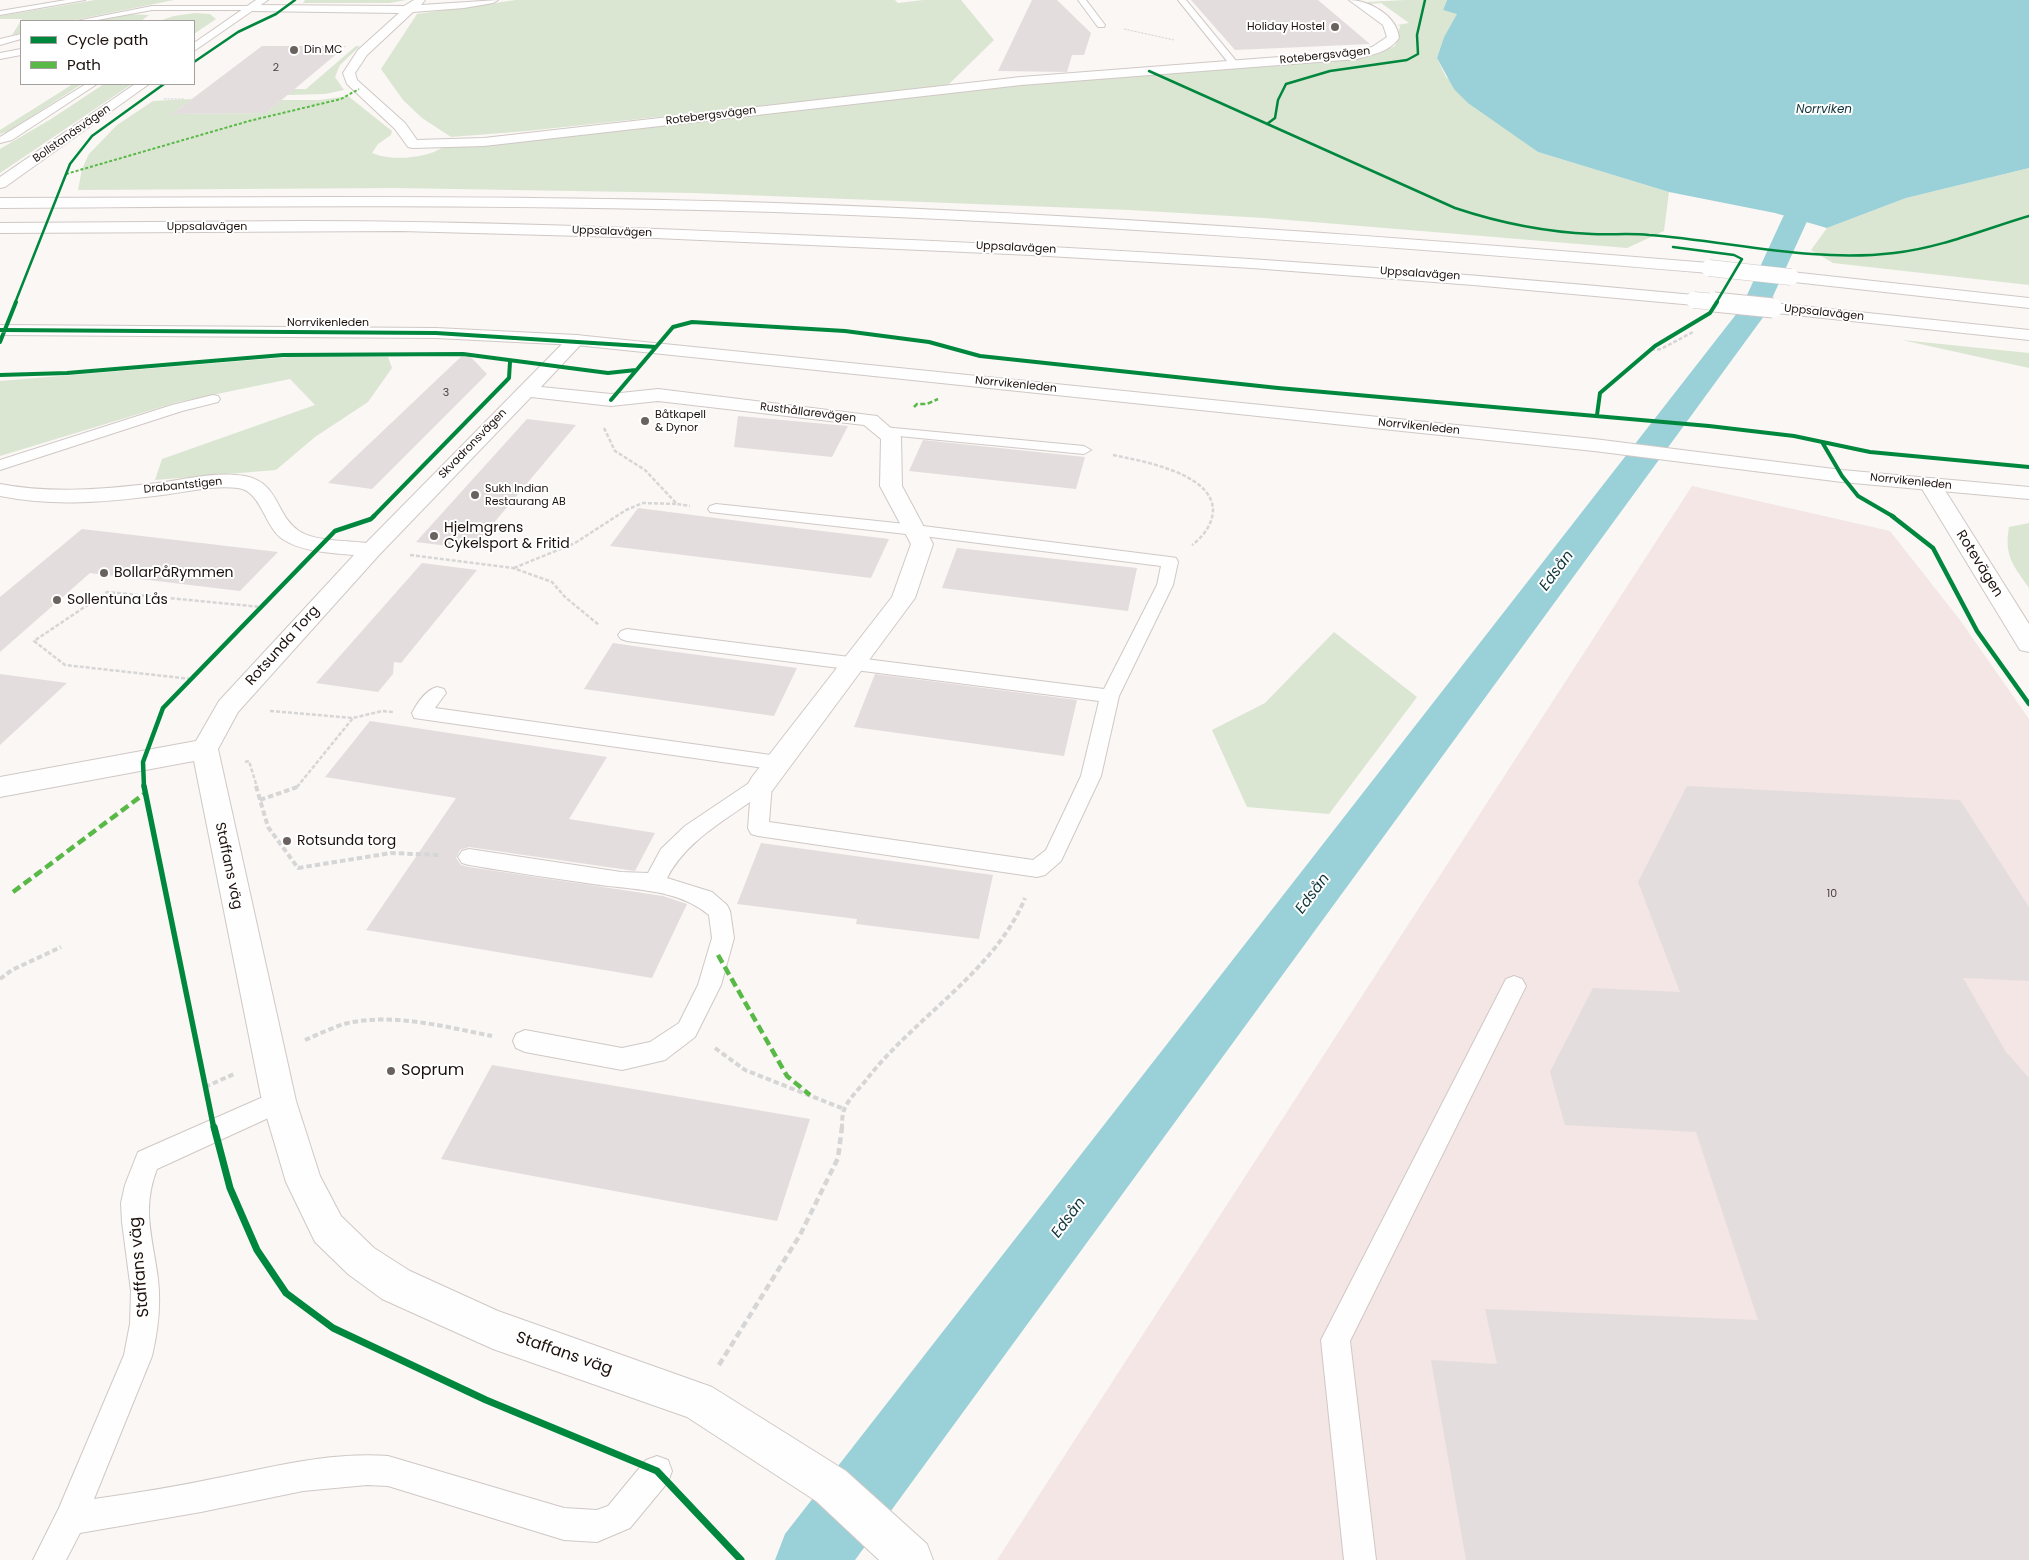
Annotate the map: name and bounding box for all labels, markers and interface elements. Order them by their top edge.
legend [20,20,195,85]
place label: Holiday Hostel [1247,20,1325,34]
marker: Holiday Hostel [1329,21,1341,33]
text: Cycle path [67,29,148,50]
place label: Din MC [304,43,342,57]
marker: Din MC [288,44,300,56]
street label: Rotebergsvägen [1279,45,1371,67]
text: Path [67,54,101,75]
house number: 2 [273,61,279,75]
street label: Bollstanäsvägen [31,102,113,166]
water label: Norrviken [1796,103,1852,117]
street label: Rotebergsvägen [665,104,757,128]
street label: Uppsalavägen [167,220,247,234]
street label: Uppsalavägen [572,224,652,240]
street label: Uppsalavägen [975,239,1057,257]
street label: Uppsalavägen [1379,265,1461,283]
street label: Uppsalavägen [1783,302,1865,324]
street label: Norrvikenleden [287,316,369,330]
street label: Norrvikenleden [974,374,1058,396]
house number: 3 [443,386,449,400]
street label: Rusthållarevägen [759,401,857,425]
street label: Skvadronsvägen [436,406,510,482]
place label: Båtkapell & Dynor [655,408,706,434]
marker: Båtkapell & Dynor [639,415,651,427]
street label: Norrvikenleden [1377,416,1461,438]
street label: Norrvikenleden [1869,471,1953,493]
street label: Drabantstigen [143,475,223,497]
place label: Sukh Indian Restaurang AB [485,482,566,508]
marker: Sukh Indian Restaurang AB [469,489,481,501]
place label: Hjelmgrens Cykelsport & Fritid [444,520,570,552]
street label: Rotevägen [1952,527,2006,601]
marker: Hjelmgrens Cykelsport & Fritid [428,530,440,542]
water label: Edsån [1536,547,1578,595]
place label: BollarPåRymmen [114,565,234,581]
marker: BollarPåRymmen [98,567,110,579]
place label: Sollentuna Lås [67,592,168,608]
marker: Sollentuna Lås [51,594,63,606]
street label: Rotsunda Torg [243,603,323,689]
street label: Staffans väg [211,821,245,911]
place label: Rotsunda torg [297,833,396,849]
marker: Rotsunda torg [281,835,293,847]
water label: Edsån [1292,870,1334,918]
house number: 10 [1827,887,1837,901]
place label: Soprum [401,1061,464,1081]
marker: Soprum [385,1065,397,1077]
water label: Edsån [1048,1194,1090,1242]
street label: Staffans väg [126,1216,154,1318]
street label: Staffans väg [513,1329,615,1379]

